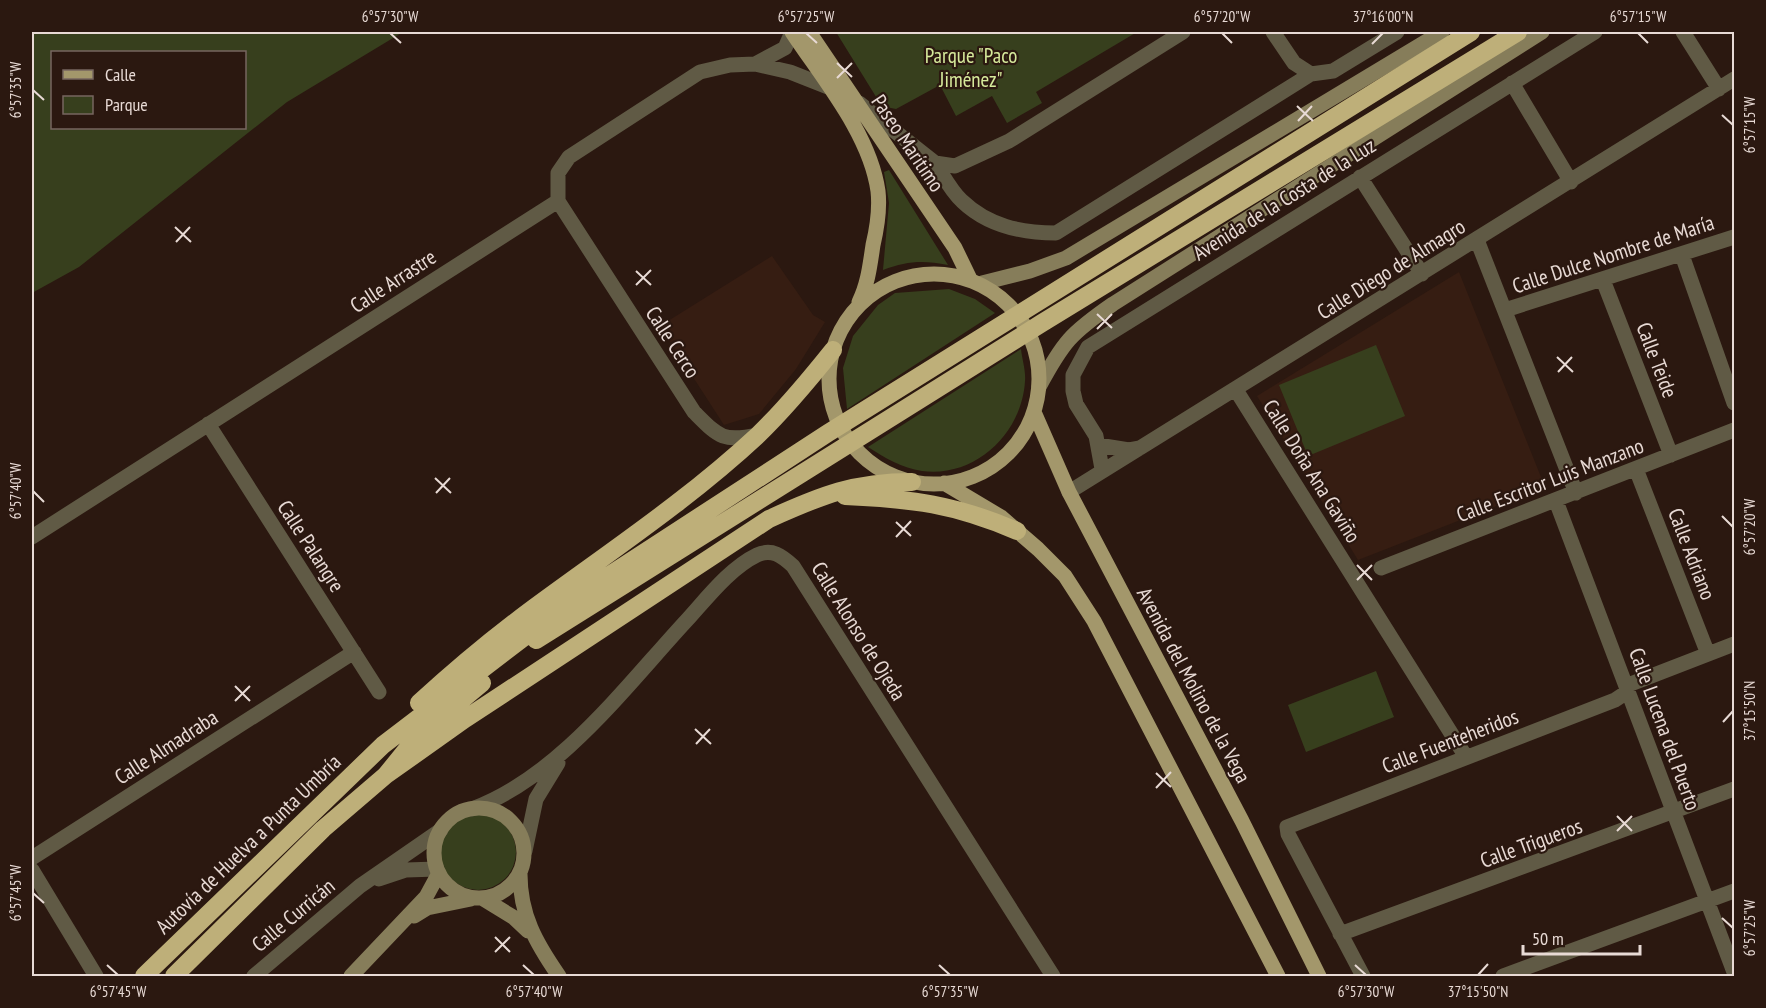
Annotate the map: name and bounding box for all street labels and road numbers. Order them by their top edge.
street label: Paseo Marítimo [866,89,950,197]
street label: Avenida de la Costa de la Luz [1188,132,1380,266]
street label: Calle Dulce Nombre de María [1509,209,1717,299]
street label: Calle Diego de Almagro [1312,213,1470,325]
street label: Calle Arrastre [345,243,441,319]
street label: Calle Cerco [640,301,706,383]
street label: Calle Teide [1630,319,1684,401]
street label: Calle Doña Ana Gaviño [1257,394,1367,548]
street label: Calle Escritor Luis Manzano [1453,432,1647,528]
street label: Calle Palangre [271,495,351,597]
street label: Calle Adriano [1662,504,1722,604]
street label: Calle Alonso de Ojeda [806,557,912,705]
street label: Avenida del Molino de la Vega [1131,583,1257,787]
street label: Calle Lucena del Puerto [1623,644,1707,814]
street label: Calle Fuenteheridos [1378,703,1522,779]
street label: Calle Almadraba [109,704,223,790]
street label: Autovía de Huelva a Punta Umbría [150,748,346,940]
street label: Calle Trigueros [1476,812,1586,874]
street label: Calle Curricán [246,872,340,958]

